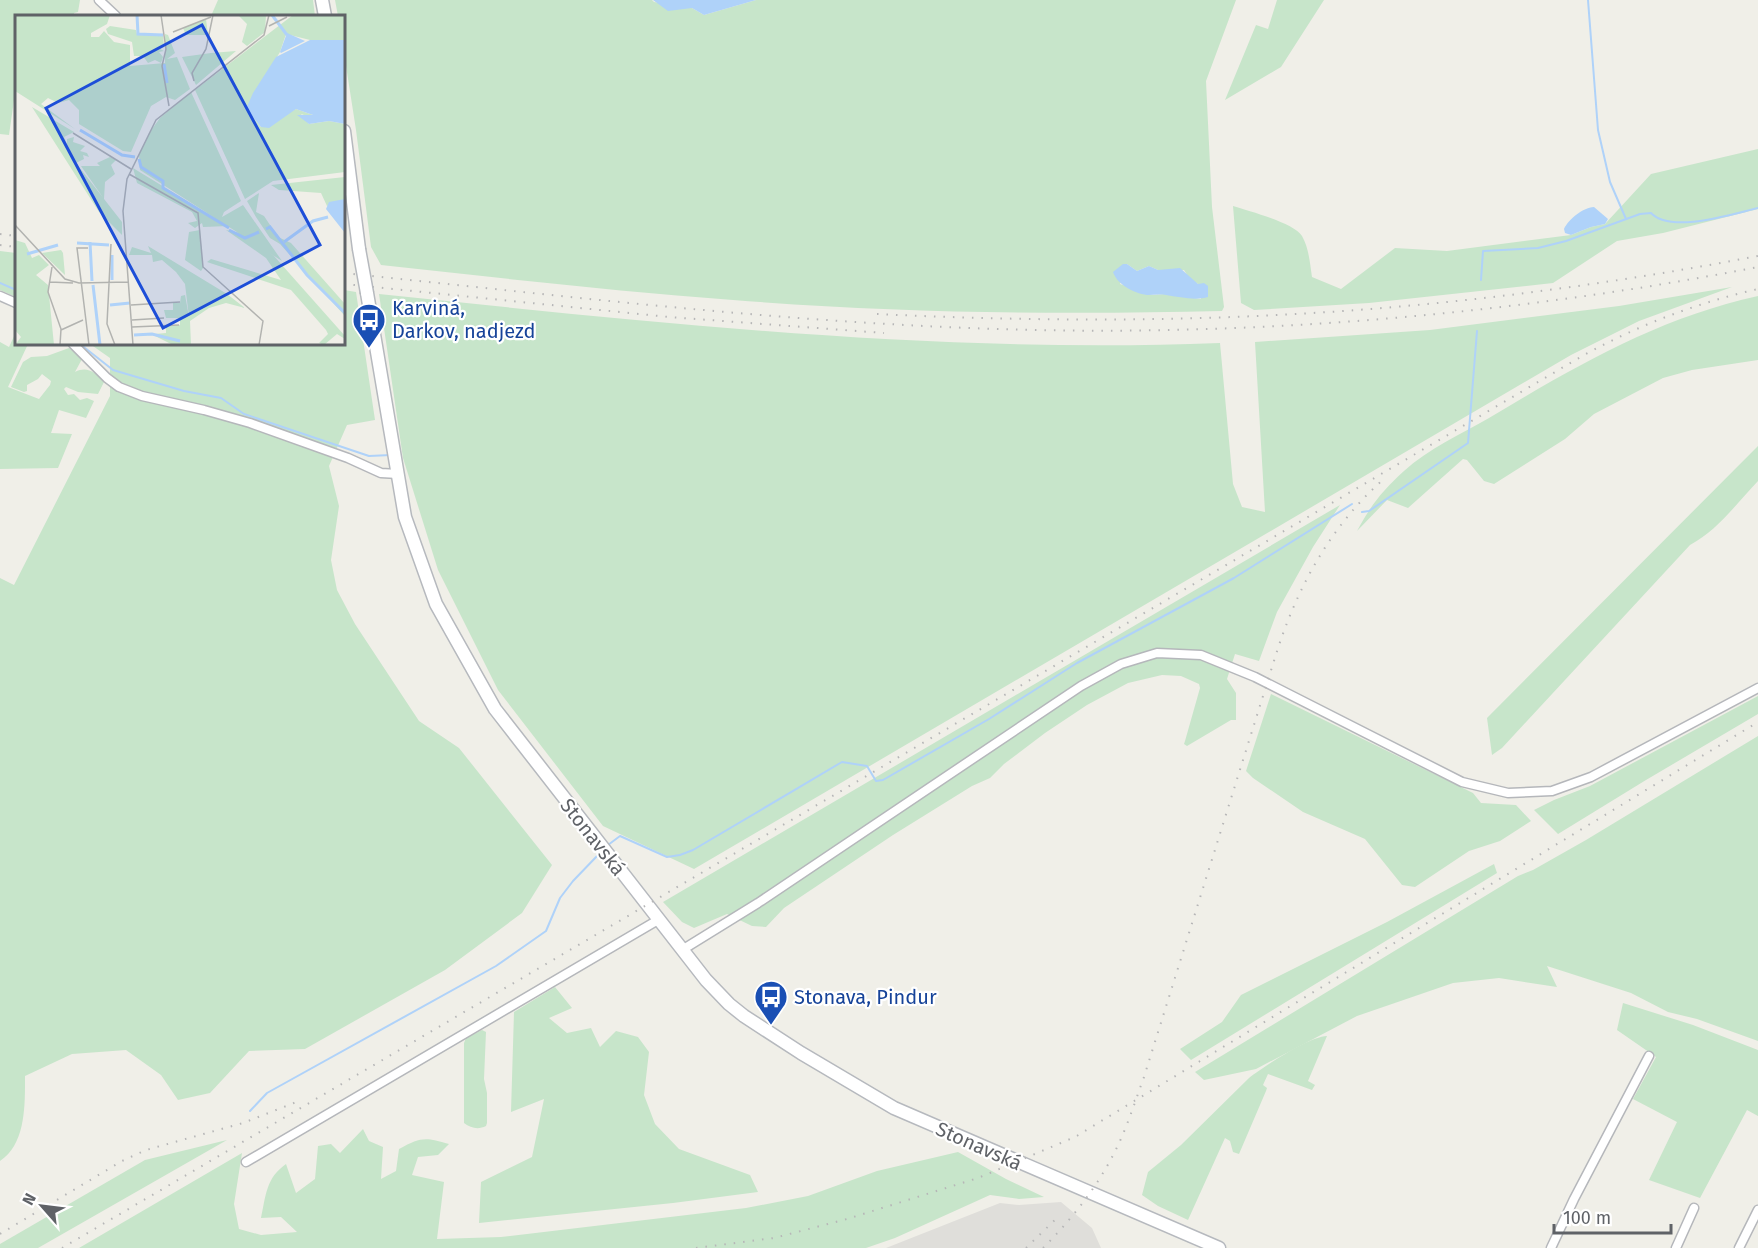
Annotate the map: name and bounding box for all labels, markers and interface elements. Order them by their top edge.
inset map [15,15,345,345]
place label: Karviná, Darkov, nadjezd [392,296,536,343]
bus stop icon: Karviná, Darkov, nadjezd [351,302,387,349]
street label: Stonavská [555,793,631,881]
bus stop icon: Stonava, Pindur [753,979,789,1026]
place label: Stonava, Pindur [794,985,937,1009]
street label: Stonavská [932,1116,1026,1176]
north arrow [12,1176,72,1236]
text: N [18,1190,40,1208]
scale bar [1554,1197,1671,1235]
text: 100 m [1563,1207,1611,1229]

